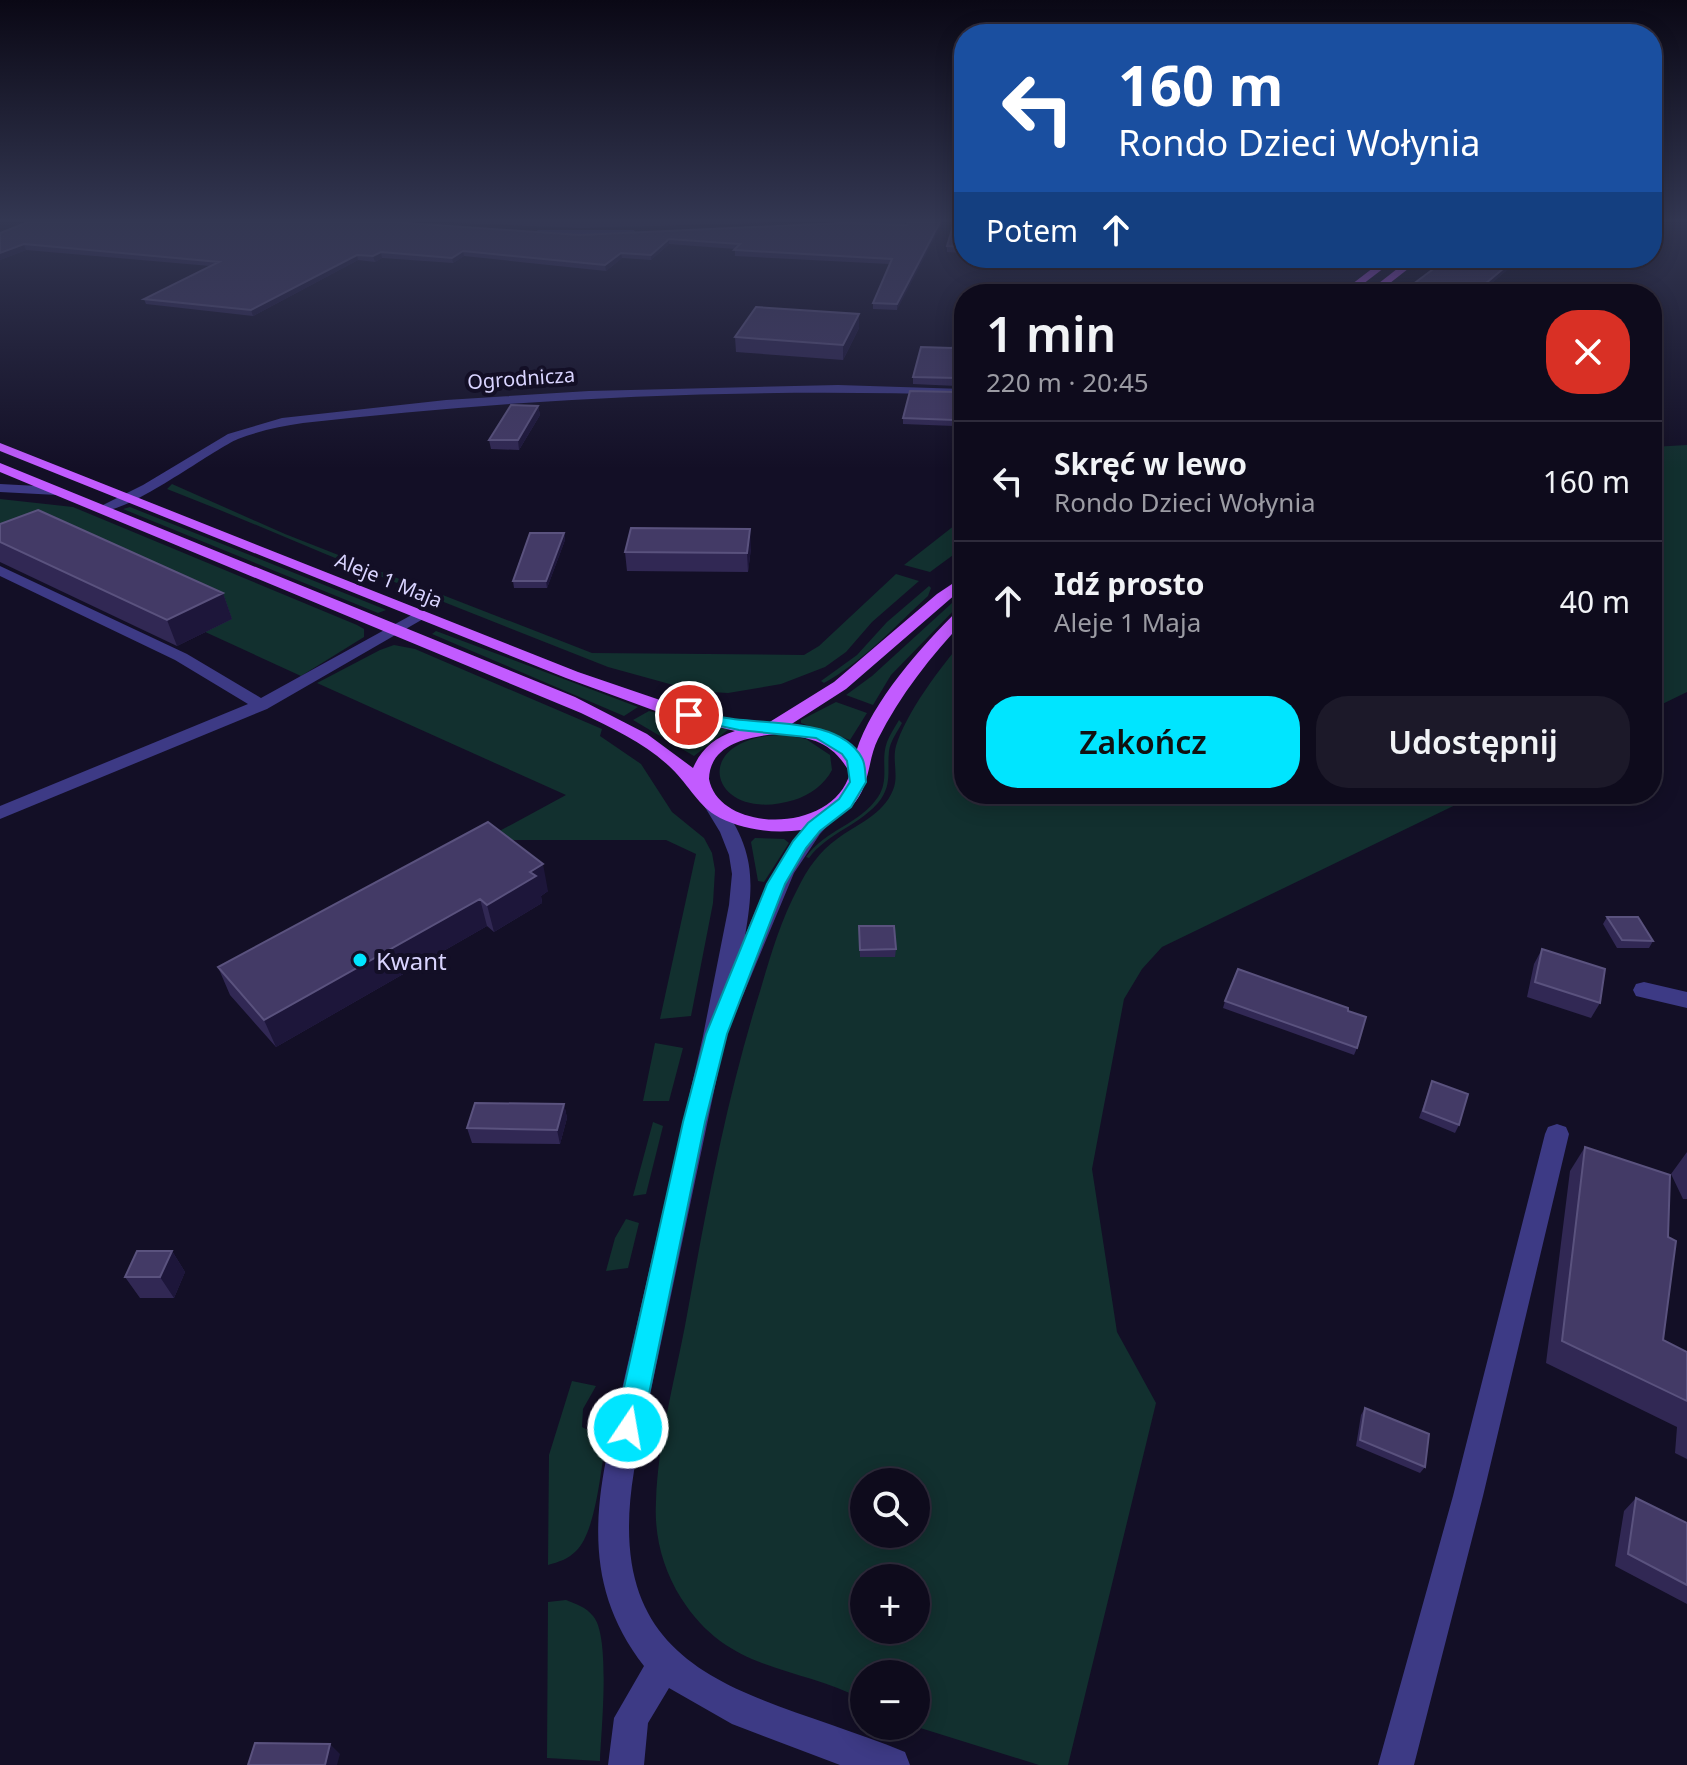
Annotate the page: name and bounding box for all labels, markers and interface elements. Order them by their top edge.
text: 160 m [1118,46,1283,122]
icon: left [986,56,1090,160]
text: Rondo Dzieci Wołynia [1118,118,1480,167]
icon: ahead [1094,208,1138,252]
text: Potem [986,210,1078,251]
text: 1 min [986,301,1116,366]
button: close [1546,310,1630,394]
street label: Ogrodnicza [466,361,576,395]
text: 220 m · 20:45 [986,364,1149,400]
text: Skręć w lewo [1054,443,1247,484]
icon: left [986,459,1030,503]
text: 160 m [1543,461,1630,502]
text: Rondo Dzieci Wołynia [1054,484,1316,520]
street label: Aleje 1 Maja [331,546,447,614]
text: Idź prosto [1054,563,1205,604]
icon: ahead [986,579,1030,623]
text: 40 m [1560,581,1630,622]
text: Aleje 1 Maja [1054,604,1201,640]
pin [655,681,723,749]
icon: arrive [667,693,711,737]
button: Zakończ [986,696,1300,788]
button: Udostępnij [1316,696,1630,788]
place label: Kwant [376,944,447,977]
marker: Kwant [351,951,369,969]
position arrow [586,1386,670,1470]
map controls [850,1468,930,1740]
button: search [850,1468,930,1548]
button: + [850,1564,930,1644]
button: − [850,1660,930,1740]

